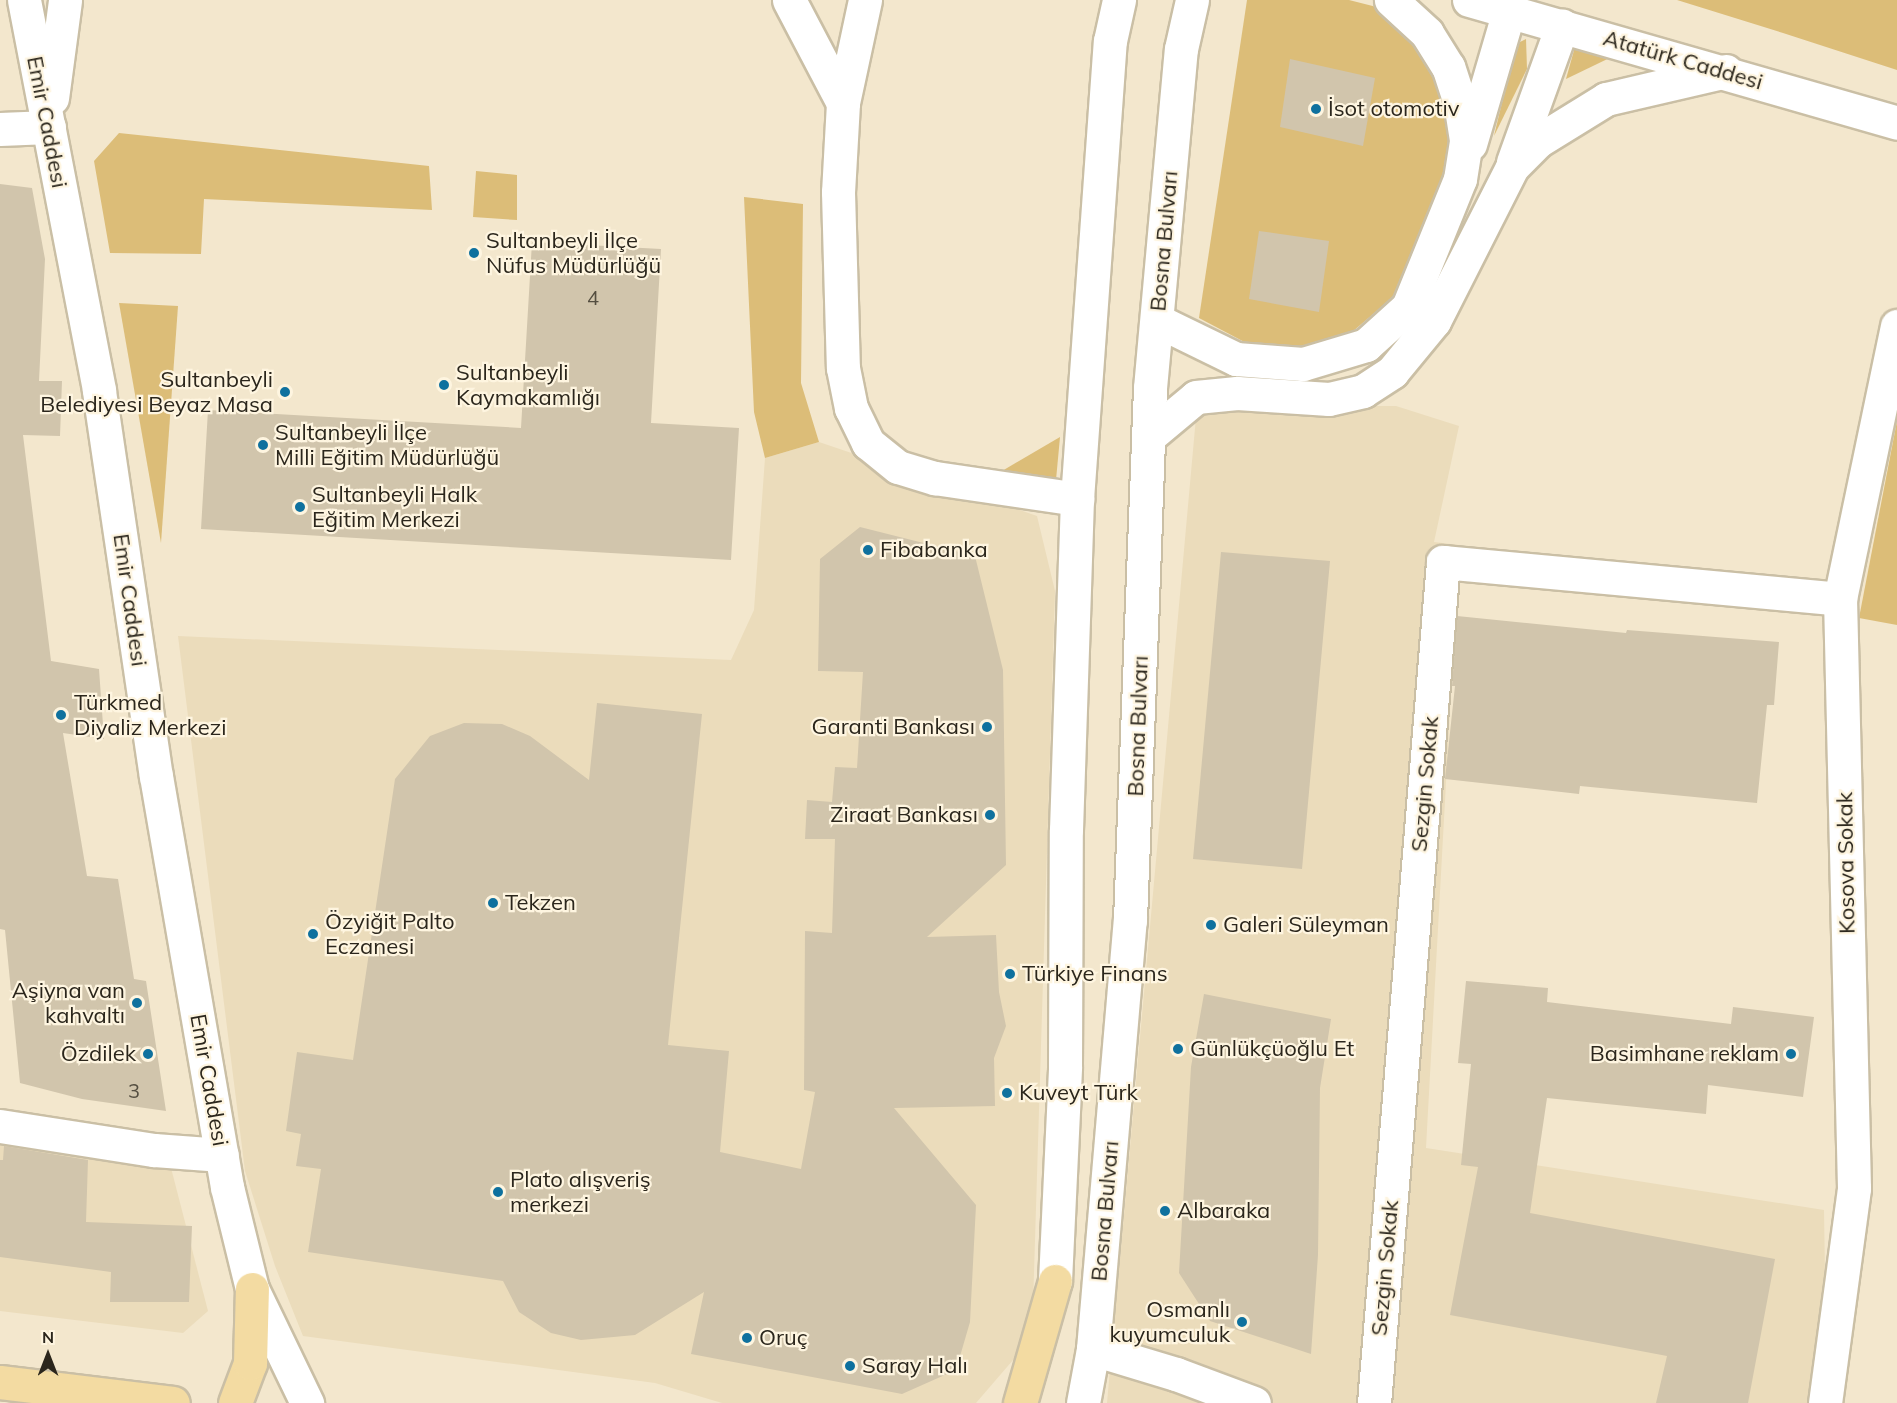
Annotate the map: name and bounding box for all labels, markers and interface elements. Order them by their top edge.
street label: Atatürk Caddesi [1600,25,1766,95]
street label: Emir Caddesi [21,54,73,190]
place label: İsot otomotiv [1328,96,1459,122]
marker: İsot otomotiv [1309,102,1323,116]
street label: Bosna Bulvarı [1145,170,1183,312]
place label: Sultanbeyli İlçe Nüfus Müdürlüğü [486,227,661,278]
marker: Sultanbeyli İlçe Nüfus Müdürlüğü [467,246,481,260]
house number: 4 [587,285,599,309]
place label: Sultanbeyli Kaymakamlığı [456,359,600,410]
place label: Sultanbeyli Belediyesi Beyaz Masa [40,366,273,418]
marker: Sultanbeyli Kaymakamlığı [437,378,451,392]
marker: Sultanbeyli Belediyesi Beyaz Masa [278,385,292,399]
place label: Sultanbeyli İlçe Milli Eğitim Müdürlüğü [275,419,499,470]
marker: Sultanbeyli İlçe Milli Eğitim Müdürlüğü [256,438,270,452]
place label: Sultanbeyli Halk Eğitim Merkezi [312,481,477,532]
marker: Sultanbeyli Halk Eğitim Merkezi [293,500,307,514]
street label: Emir Caddesi [108,532,152,668]
place label: Fibabanka [880,537,988,563]
marker: Fibabanka [861,543,875,557]
street label: Bosna Bulvarı [1122,655,1154,797]
place label: Türkmed Diyaliz Merkezi [74,689,226,740]
marker: Türkmed Diyaliz Merkezi [52,706,70,724]
place label: Garanti Bankası [811,714,975,740]
street label: Sezgin Sokak [1406,715,1444,853]
marker: Garanti Bankası [980,720,994,734]
street label: Kosova Sokak [1832,792,1860,934]
place label: Ziraat Bankası [830,802,978,828]
marker: Ziraat Bankası [983,808,997,822]
place label: Tekzen [505,890,576,916]
marker: Tekzen [486,896,500,910]
place label: Özyiğit Palto Eczanesi [325,908,455,960]
place label: Galeri Süleyman [1223,912,1389,938]
marker: Galeri Süleyman [1204,918,1218,932]
marker: Özyiğit Palto Eczanesi [306,927,320,941]
place label: Türkiye Finans [1022,961,1168,987]
marker: Türkiye Finans [1003,967,1017,981]
place label: Aşiyna van kahvaltı [12,977,125,1028]
marker: Aşiyna van kahvaltı [130,996,144,1010]
street label: Emir Caddesi [184,1012,234,1148]
place label: Günlükçüoğlu Et [1190,1036,1354,1062]
place label: Özdilek [61,1041,136,1067]
place label: Basimhane reklam [1590,1041,1779,1067]
marker: Günlükçüoğlu Et [1171,1042,1185,1056]
marker: Özdilek [141,1047,155,1061]
marker: Basimhane reklam [1784,1047,1798,1061]
house number: 3 [128,1078,140,1102]
place label: Kuveyt Türk [1019,1080,1138,1106]
marker: Kuveyt Türk [1000,1086,1014,1100]
street label: Bosna Bulvarı [1086,1140,1124,1282]
place label: Plato alışveriş merkezi [510,1166,651,1218]
marker: Plato alışveriş merkezi [491,1185,505,1199]
place label: Albaraka [1177,1198,1270,1224]
street label: Sezgin Sokak [1366,1199,1404,1337]
marker: Albaraka [1158,1204,1172,1218]
place label: Osmanlı kuyumculuk [1109,1296,1230,1348]
marker: Osmanlı kuyumculuk [1235,1315,1249,1329]
north arrow [18,1325,78,1385]
place label: Oruç [759,1325,808,1351]
text: N [42,1327,54,1347]
marker: Oruç [740,1331,754,1345]
place label: Saray Halı [862,1353,968,1379]
marker: Saray Halı [843,1359,857,1373]

